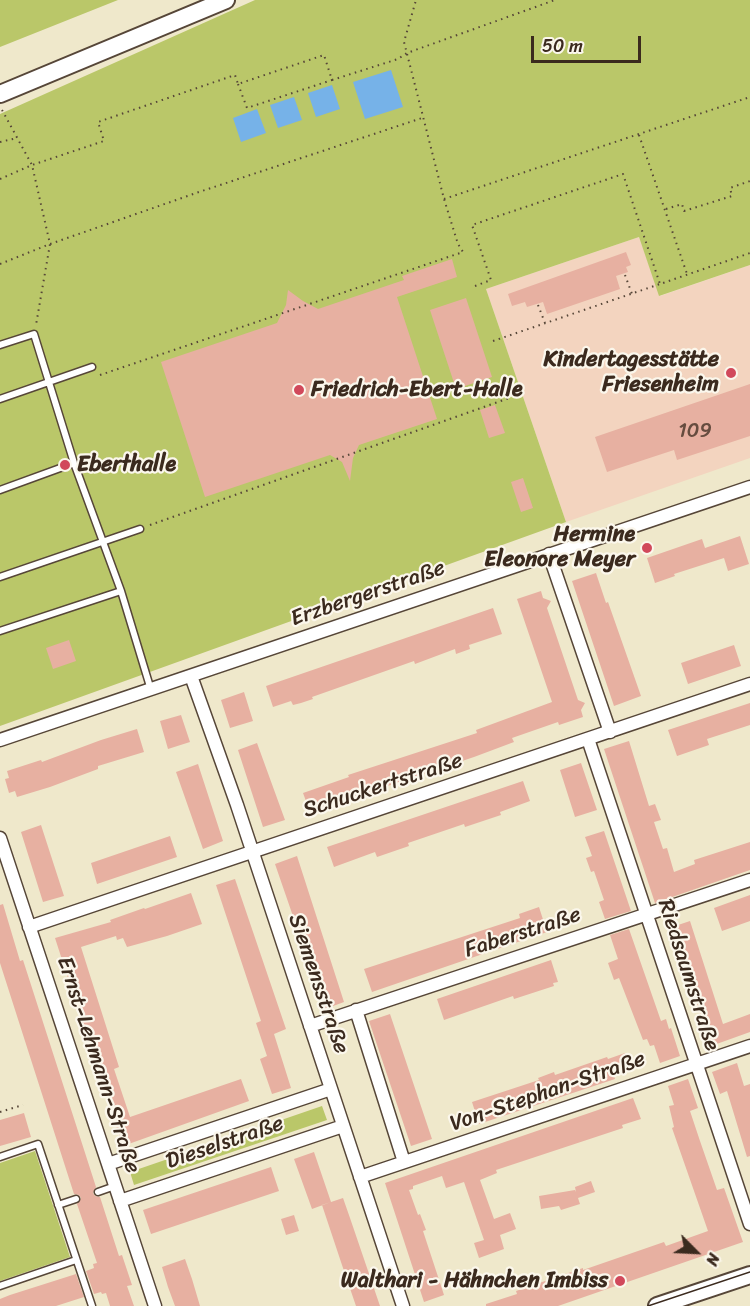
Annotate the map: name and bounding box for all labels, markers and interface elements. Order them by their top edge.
scale bar [534,24,644,62]
text: 50 m [542,30,583,62]
place label: Kindertagesstätte Friesenheim [543,347,719,398]
marker: Kindertagesstätte Friesenheim [724,366,738,380]
place label: Friedrich-Ebert-Halle [311,377,523,403]
marker: Friedrich-Ebert-Halle [292,383,306,397]
house number: 109 [678,420,712,444]
place label: Eberthalle [77,452,176,478]
marker: Eberthalle [58,458,72,472]
place label: Hermine Eleonore Meyer [484,522,635,574]
marker: Hermine Eleonore Meyer [640,541,654,555]
street label: Erzbergerstraße [287,555,449,633]
street label: Schuckertstraße [300,748,466,824]
street label: Riedsaumstraße [651,896,725,1054]
street label: Faberstraße [462,902,584,964]
street label: Siemensstraße [282,911,354,1057]
street label: Ernst-Lehmann-Straße [51,953,145,1177]
street label: Von-Stephan-Straße [447,1046,649,1138]
street label: Dieselstraße [163,1111,287,1175]
north arrow [666,1222,726,1282]
text: N [697,1249,728,1270]
place label: Walthari - Hähnchen Imbiss [341,1268,608,1294]
marker: Walthari - Hähnchen Imbiss [613,1274,627,1288]

